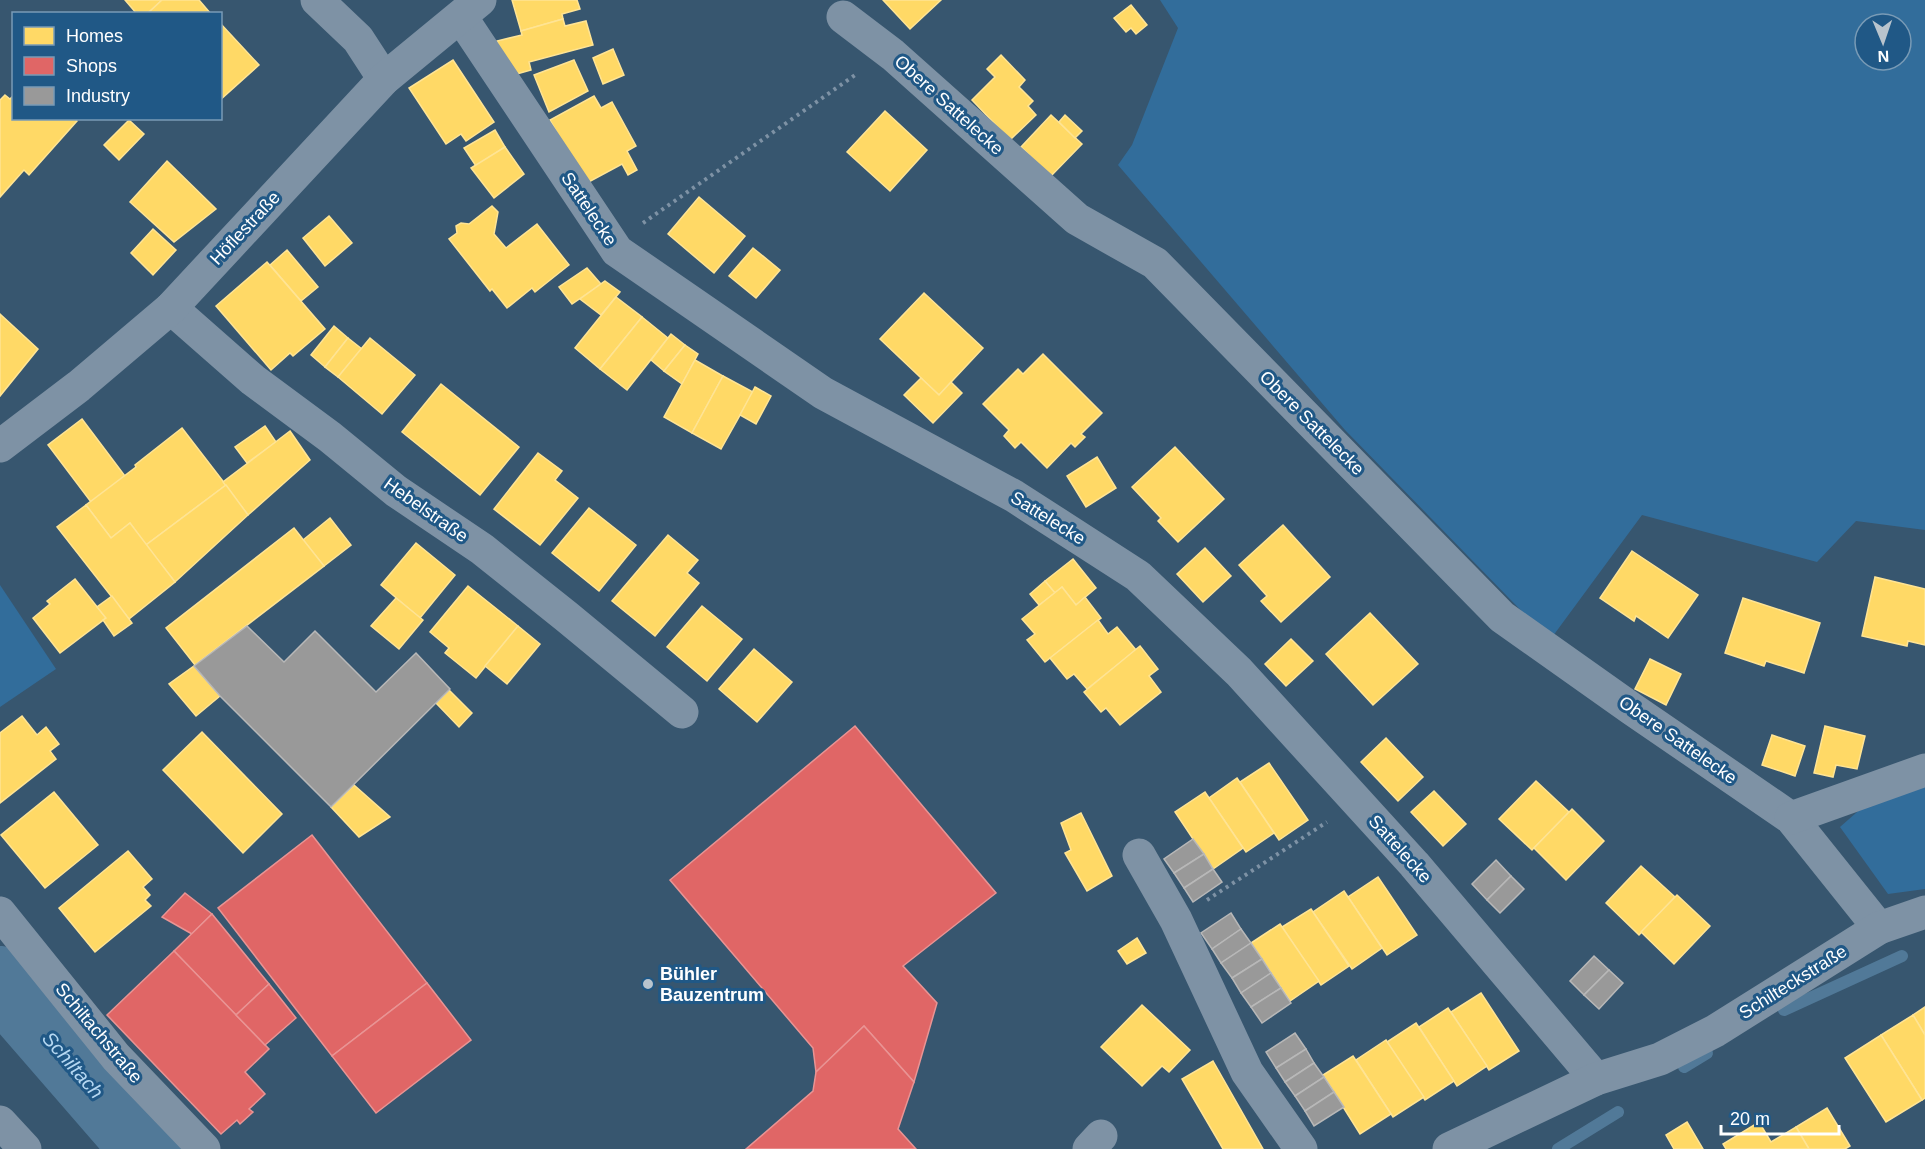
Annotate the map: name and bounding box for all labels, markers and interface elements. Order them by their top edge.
legend [12,12,222,120]
north arrow [1853,12,1913,72]
text: Homes [66,26,123,46]
text: N [1877,48,1890,65]
street label: Obere Sattelecke [891,51,1007,159]
text: Shops [66,56,117,76]
text: Industry [66,86,130,106]
street label: Sattelecke [557,169,621,249]
street label: Höflestraße [206,187,284,269]
street label: Obere Sattelecke [1256,367,1368,479]
street label: Hebelstraße [380,474,472,546]
street label: Sattelecke [1007,487,1089,549]
street label: Obere Sattelecke [1615,692,1741,788]
street label: Sattelecke [1364,811,1436,887]
street label: Schilteckstraße [1736,941,1850,1023]
place label: Bühler Bauzentrum [660,964,764,1005]
marker: Bühler Bauzentrum [641,977,655,991]
street label: Schiltachstraße [51,979,147,1087]
water label: Schiltach [37,1027,109,1103]
scale bar [1721,1098,1840,1136]
text: 20 m [1730,1109,1770,1129]

